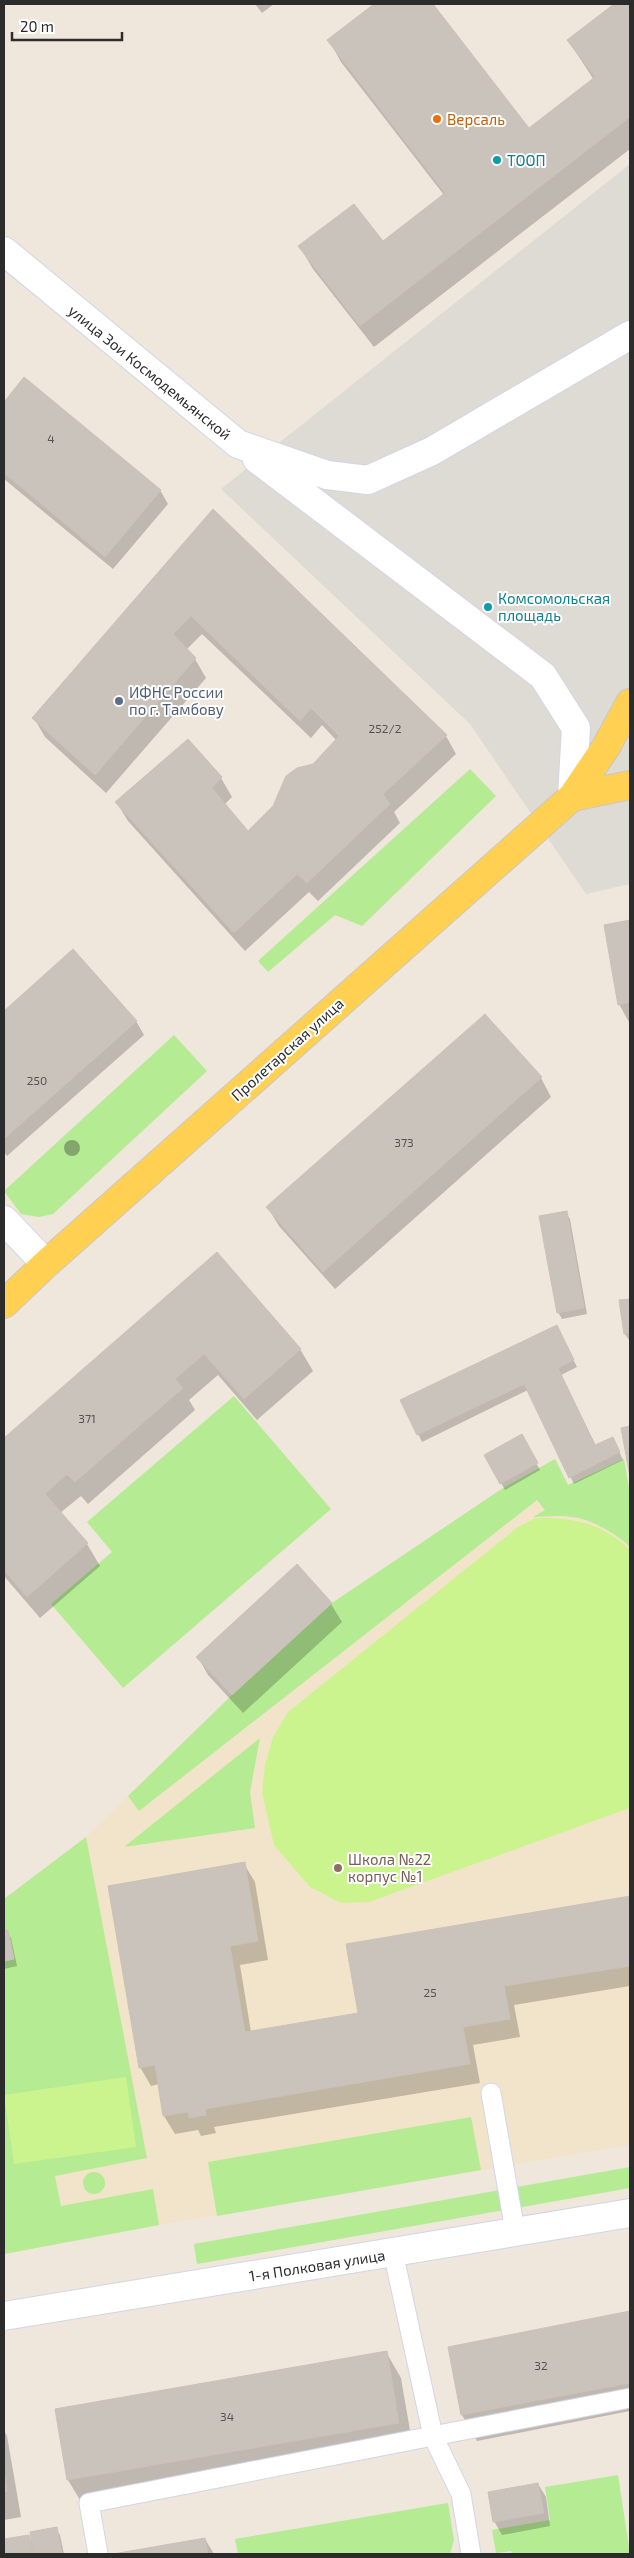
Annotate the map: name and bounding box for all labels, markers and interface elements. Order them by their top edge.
scale bar [12,10,122,42]
text: 20 m [20,17,54,35]
place label: Версаль [447,110,505,128]
marker: Версаль [431,113,443,125]
place label: ТООП [507,151,546,169]
marker: ТООП [491,154,503,166]
street label: улица Зои Космодемьянской [64,301,235,444]
house number: 4 [47,431,55,445]
place label: Комсомольская площадь [498,589,610,624]
marker: Комсомольская площадь [482,601,494,613]
place label: ИФНС России по г. Тамбову [129,683,224,719]
marker: ИФНС России по г. Тамбову [113,695,125,707]
house number: 252/2 [369,721,402,735]
street label: Пролетарская улица [227,994,348,1105]
house number: 250 [27,1073,47,1087]
house number: 373 [394,1135,414,1149]
house number: 371 [78,1411,96,1425]
place label: Школа №22 корпус №1 [348,1850,431,1886]
marker: Школа №22 корпус №1 [332,1862,344,1874]
house number: 25 [423,1985,437,1999]
street label: 1-я Полковая улица [248,2245,387,2286]
house number: 32 [534,2358,548,2372]
house number: 34 [220,2409,234,2423]

